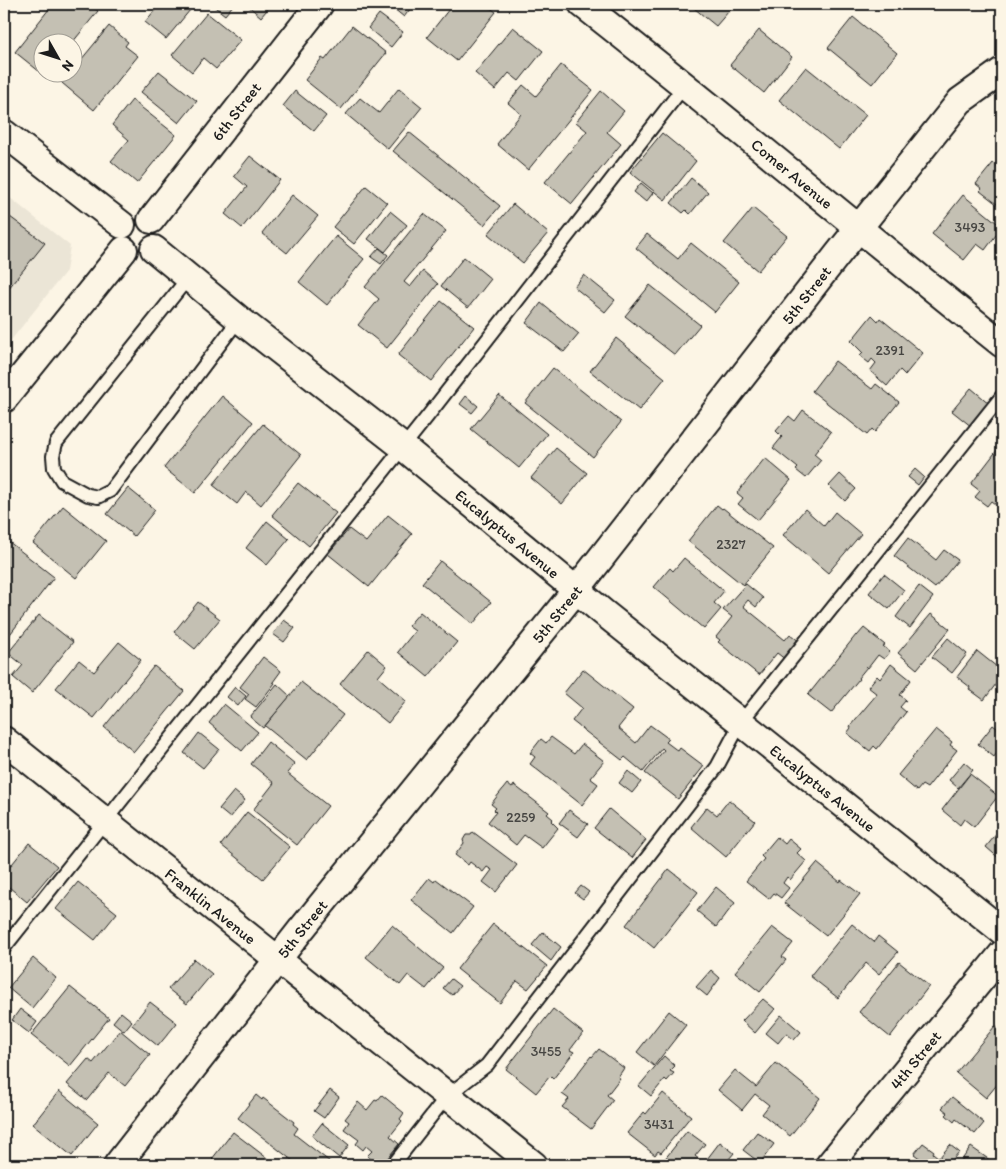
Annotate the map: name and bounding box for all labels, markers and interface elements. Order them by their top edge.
north arrow [32,32,82,82]
text: N [58,57,77,75]
street label: 6th Street [208,79,265,145]
street label: Comer Avenue [747,135,837,213]
house number: 3493 [955,219,986,236]
street label: 5th Street [778,262,835,328]
house number: 2391 [876,342,905,359]
street label: Eucalyptus Avenue [451,485,564,583]
house number: 2327 [716,536,746,553]
street label: 5th Street [528,582,586,647]
street label: Eucalyptus Avenue [766,740,879,836]
house number: 2259 [506,809,536,826]
street label: Franklin Avenue [161,864,260,948]
street label: 5th Street [274,896,331,962]
street label: 4th Street [886,1027,945,1093]
house number: 3455 [531,1043,561,1060]
house number: 3431 [644,1116,675,1133]

